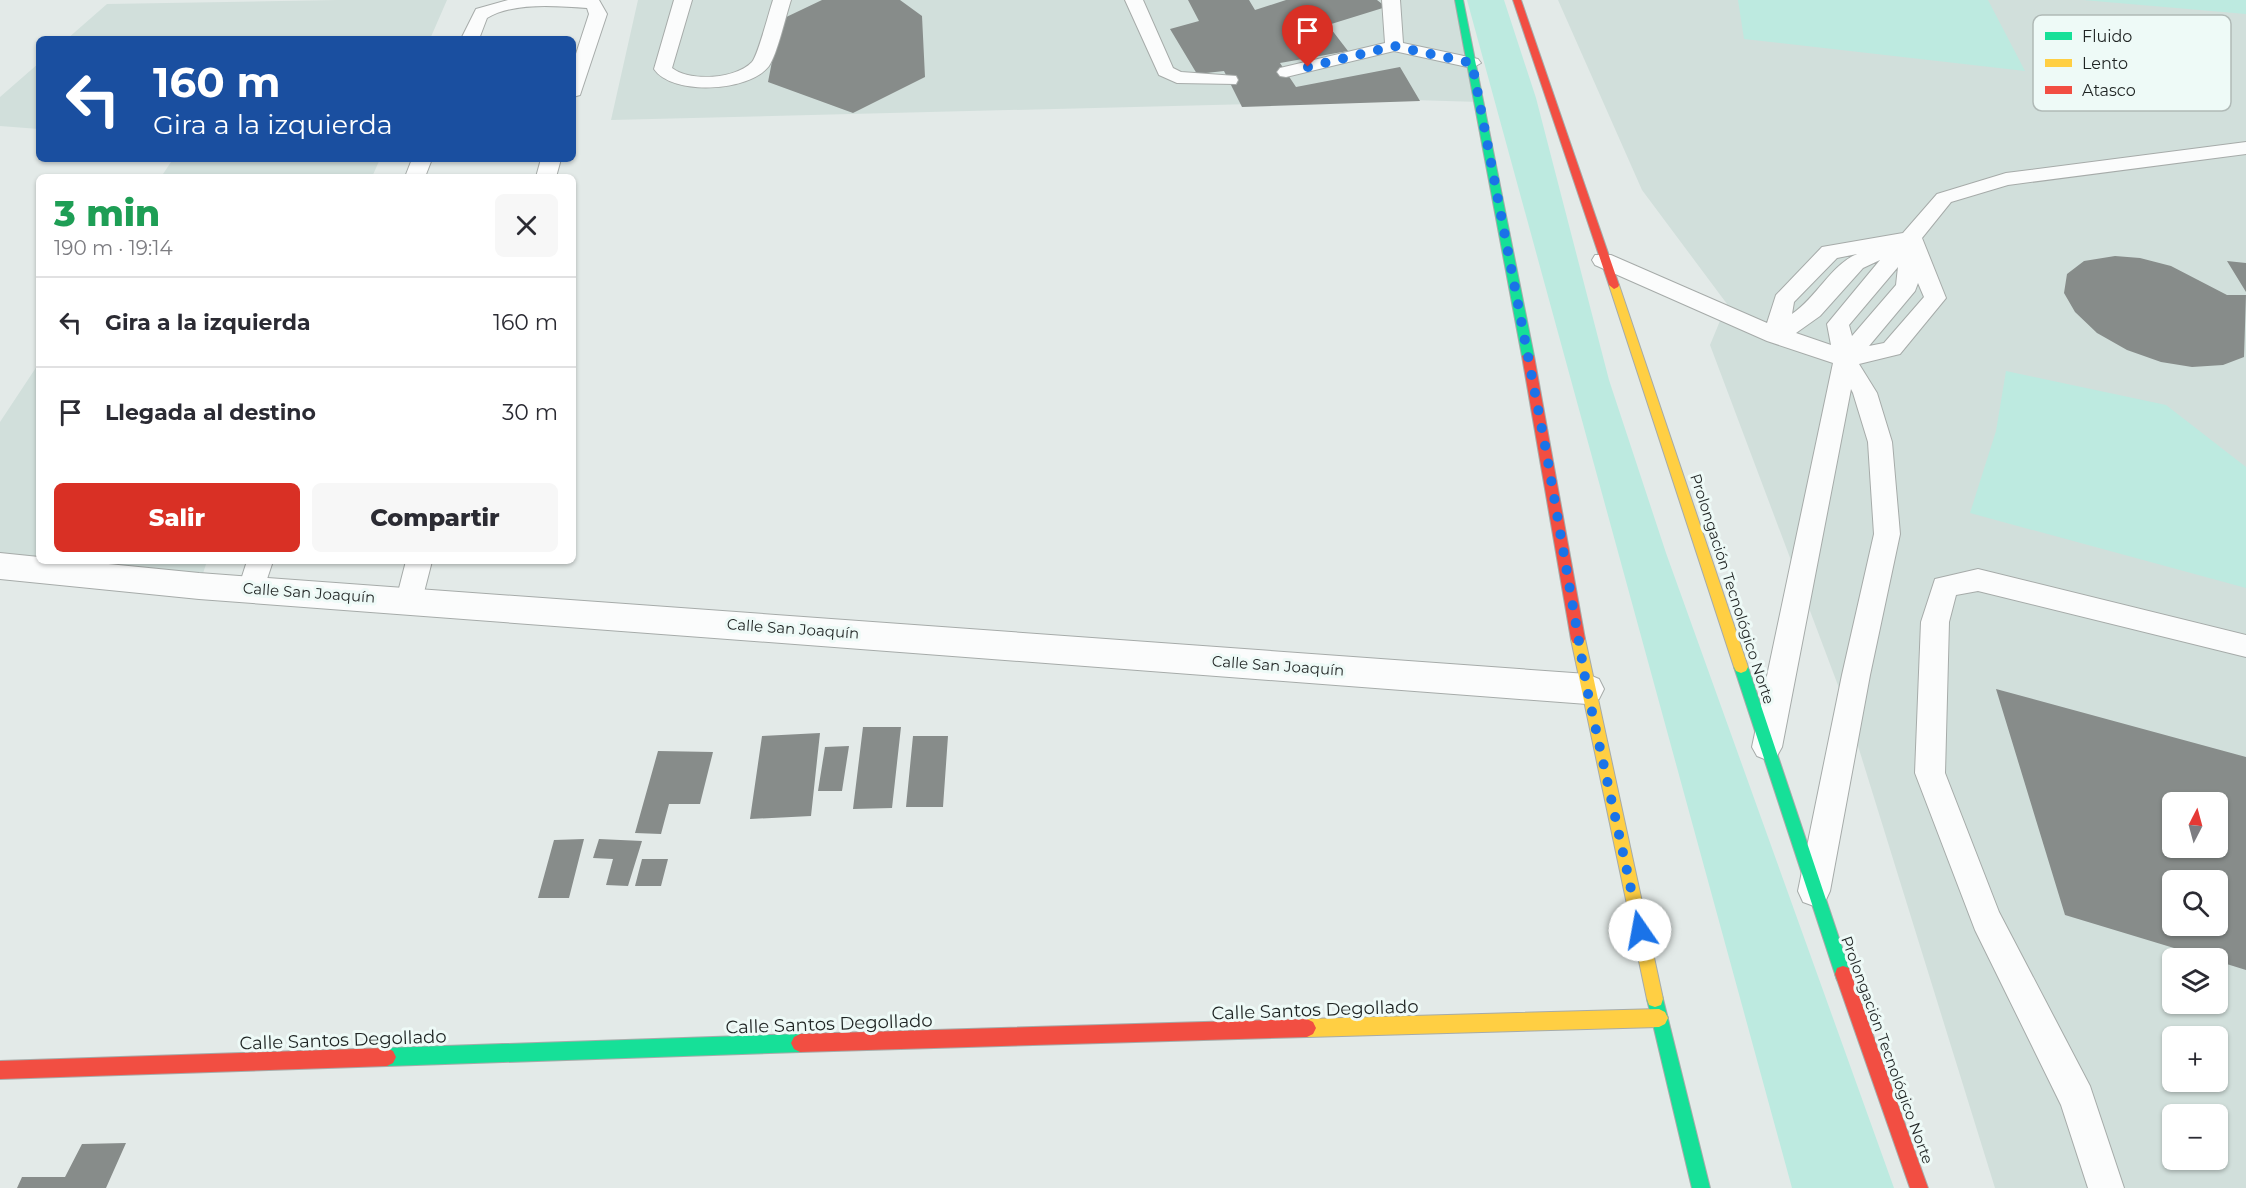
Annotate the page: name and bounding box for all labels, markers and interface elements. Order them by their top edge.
pin [1282,5,1333,67]
icon: arrive [1291,14,1324,47]
legend [2033,15,2231,111]
text: Fluido [2082,27,2132,46]
text: Lento [2082,54,2128,73]
text: 160 m [153,56,281,108]
icon: left [54,60,132,138]
text: Atasco [2082,81,2136,100]
text: Gira a la izquierda [153,108,393,141]
text: 3 min [54,191,160,235]
button: close [495,194,558,257]
text: 190 m · 19:14 [54,236,173,260]
icon: left [54,306,87,339]
text: Gira a la izquierda [105,309,311,336]
text: 160 m [493,309,558,336]
icon: arrive [54,396,87,429]
text: Llegada al destino [105,399,316,426]
text: 30 m [502,399,558,426]
street label: Prolongación Tecnológico Norte [1686,471,1779,706]
button: Salir [54,483,300,552]
button: Compartir [312,483,558,552]
street label: Calle San Joaquín [242,578,376,607]
street label: Calle San Joaquín [726,614,860,643]
street label: Calle San Joaquín [1211,651,1345,680]
north arrow [2162,792,2228,858]
map controls [2162,792,2228,1170]
button: search [2162,870,2228,936]
position arrow [1608,898,1672,962]
street label: Prolongación Tecnológico Norte [1837,933,1938,1166]
button: layers [2162,948,2228,1014]
street label: Calle Santos Degollado [1211,995,1419,1025]
street label: Calle Santos Degollado [725,1009,933,1039]
street label: Calle Santos Degollado [239,1025,447,1055]
button: + [2162,1026,2228,1092]
button: − [2162,1104,2228,1170]

